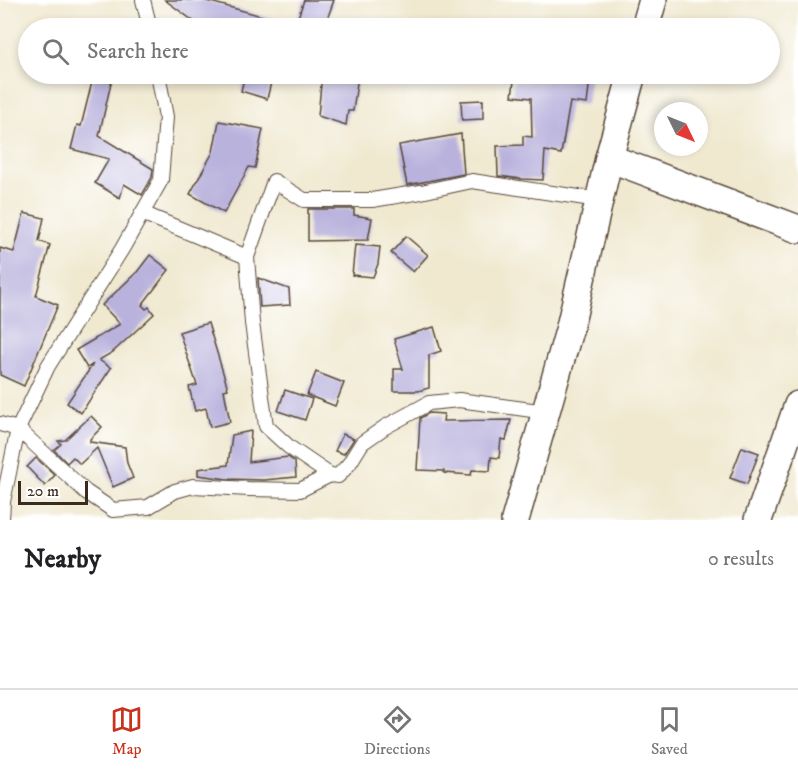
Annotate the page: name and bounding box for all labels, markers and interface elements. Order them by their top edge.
search box [18,18,780,84]
icon: search [39,35,72,68]
text: Search here [87,38,189,65]
north arrow [654,102,708,156]
scale bar [18,478,88,505]
text: 20 m [27,481,59,501]
text: Nearby [24,543,101,576]
text: 0 results [708,547,774,572]
tab: Map [110,703,143,759]
tab: Directions [364,703,430,759]
tab: Saved [651,703,688,759]

